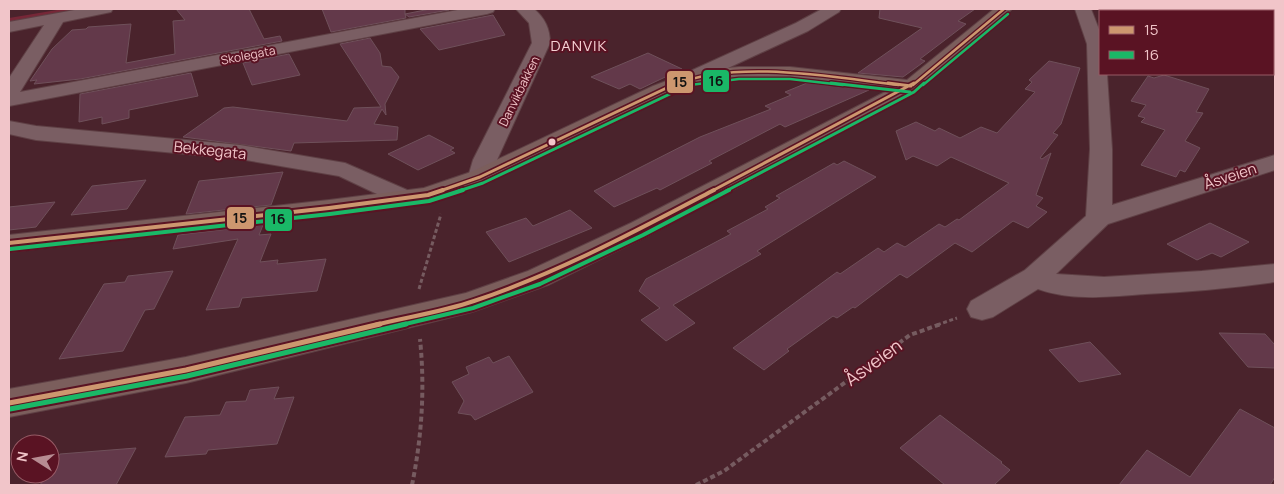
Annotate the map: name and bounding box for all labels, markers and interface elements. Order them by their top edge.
legend [1099,10,1274,75]
text: 15 [1144,19,1159,40]
district label: DANVIK [551,35,608,56]
street label: Skolegata [219,41,277,69]
text: 16 [1144,44,1159,65]
street label: Danvikbakken [495,53,543,129]
line badge: 16 [702,69,730,93]
line badge: 15 [666,70,694,94]
text: 16 [709,71,723,90]
text: 15 [673,72,687,91]
street label: Bekkegata [173,136,247,164]
unlabelled marker [547,137,557,147]
street label: Åsveien [1201,158,1259,194]
line badge: 15 [226,206,255,230]
text: 15 [233,208,247,227]
line badge: 16 [264,208,293,232]
text: 16 [271,209,285,228]
street label: Åsveien [840,333,906,391]
north arrow [10,434,60,484]
text: N [11,450,32,463]

